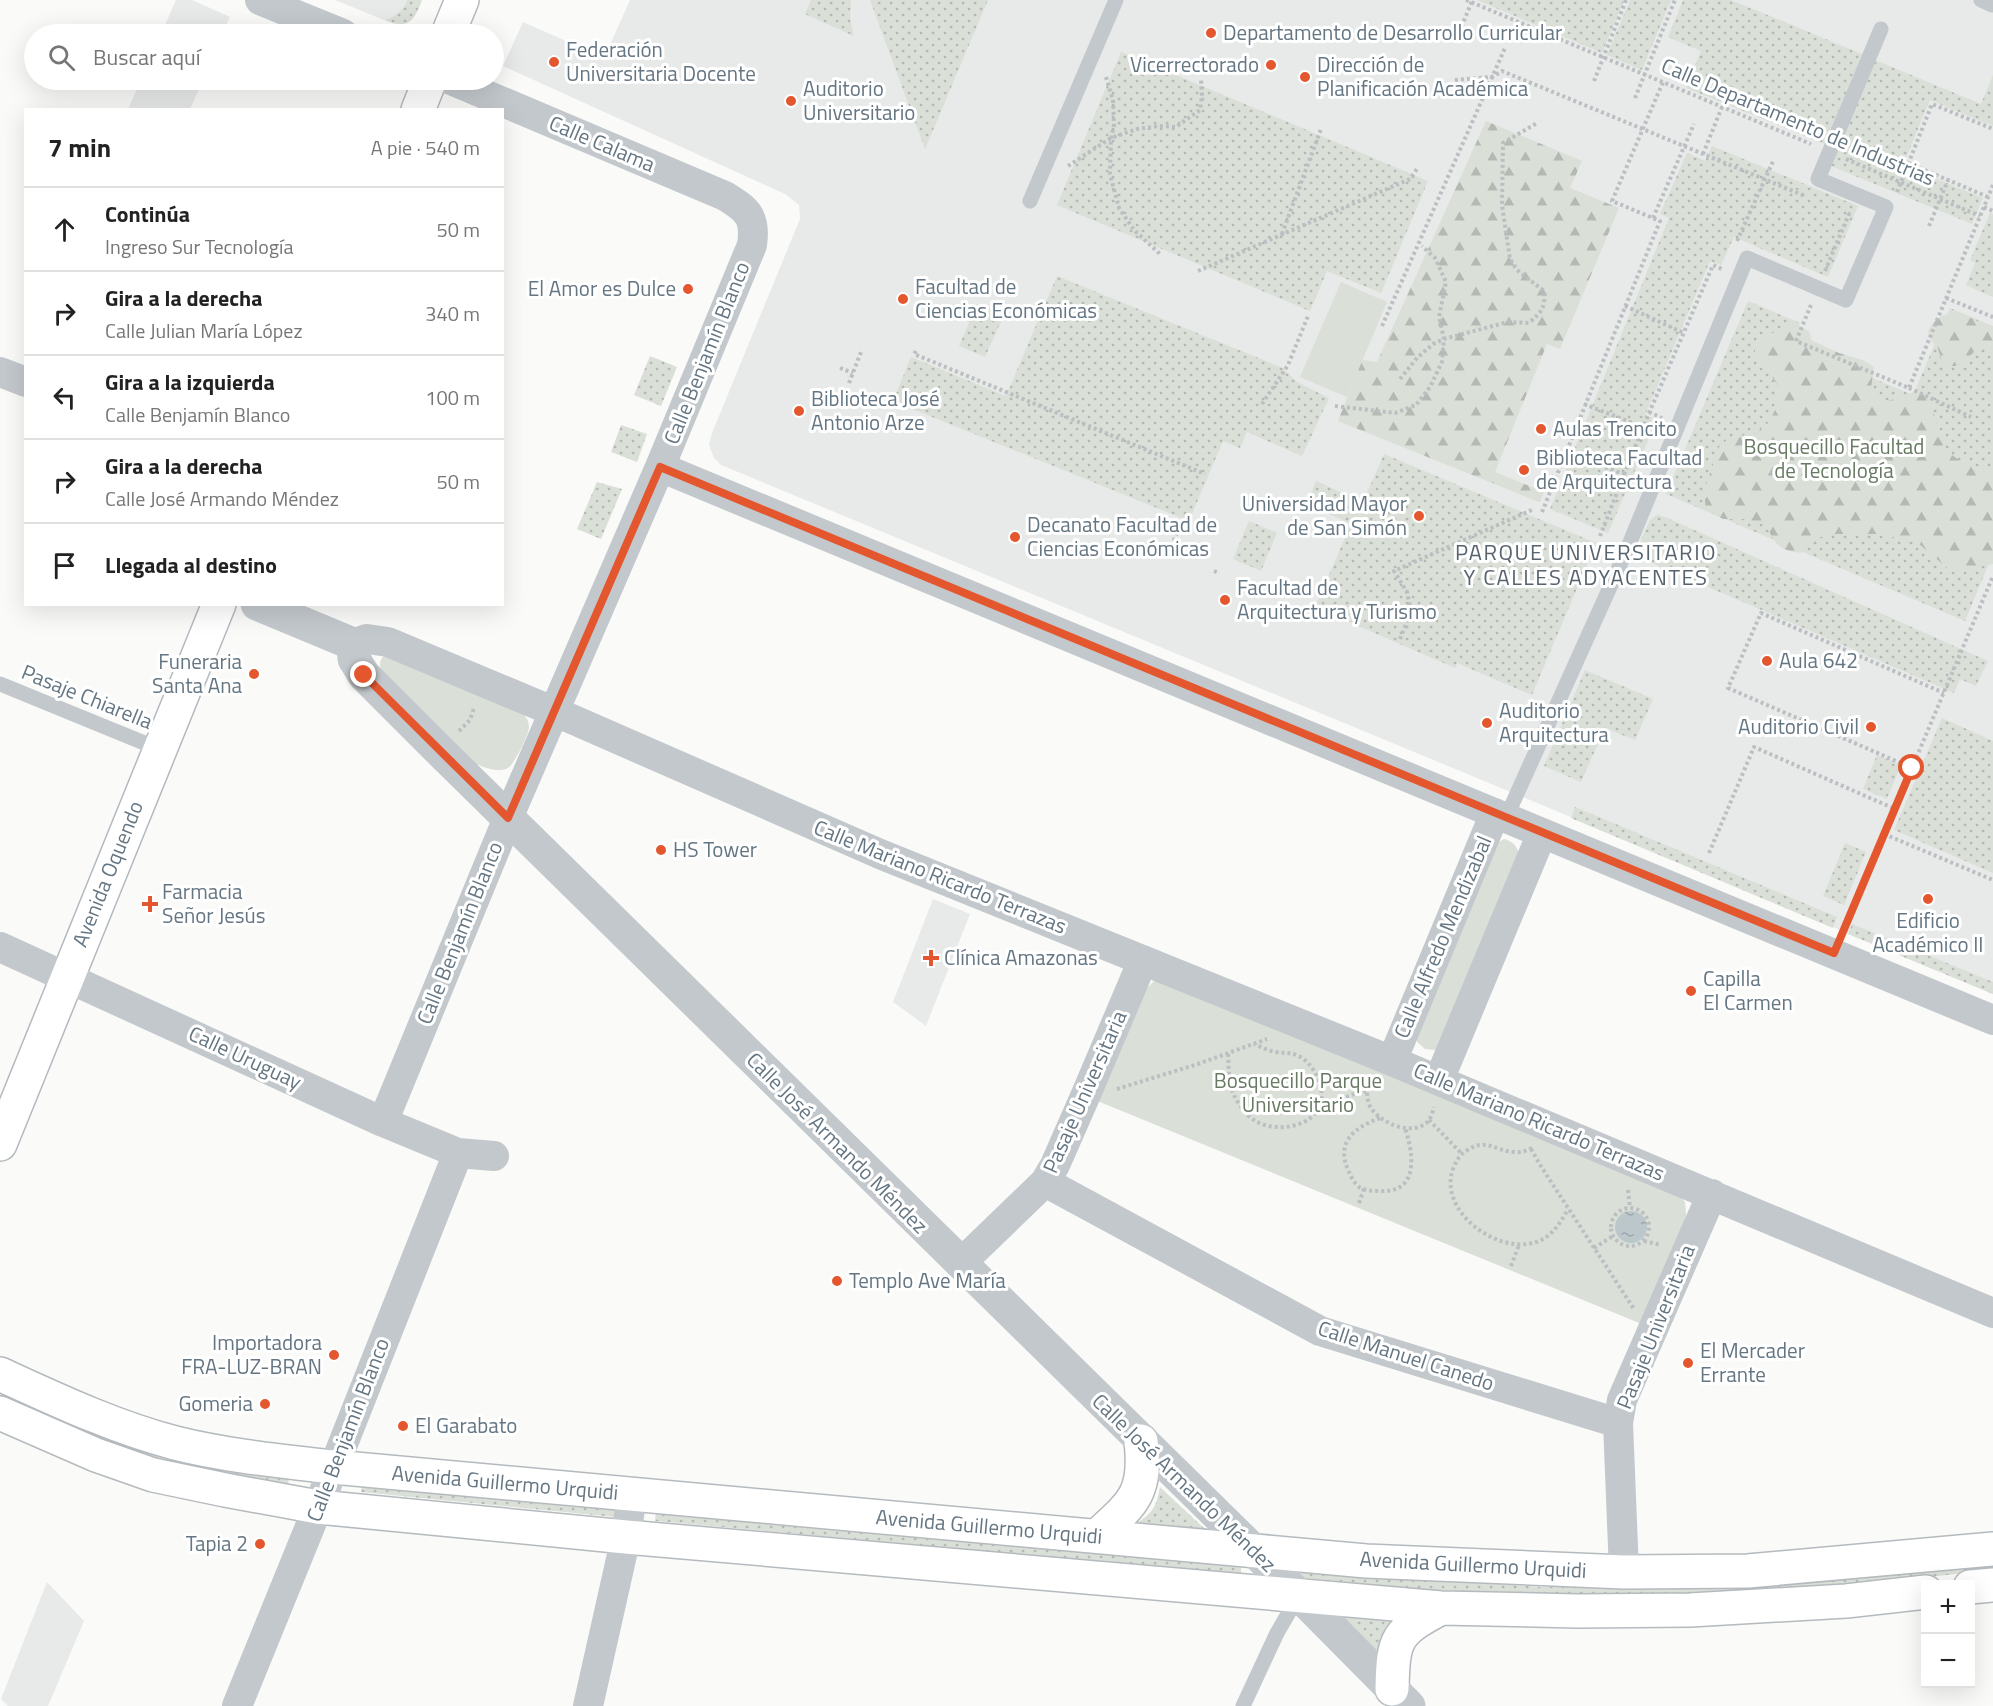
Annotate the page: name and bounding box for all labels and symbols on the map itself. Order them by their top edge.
place label: Departamento de Desarrollo Curricular [1223,16,1562,48]
marker: Departamento de Desarrollo Curricular [1204,26,1218,40]
place label: Federación Universitaria Docente [566,33,756,89]
place label: Vicerrectorado [1130,48,1259,80]
place label: Dirección de Planificación Académica [1317,48,1529,104]
street label: Calle Departamento de Industrias [1657,49,1940,193]
marker: Federación Universitaria Docente [547,55,561,69]
marker: Vicerrectorado [1264,58,1278,72]
marker: Dirección de Planificación Académica [1298,70,1312,84]
place label: Auditorio Universitario [803,72,915,128]
marker: Auditorio Universitario [784,94,798,108]
street label: Calle Calama [544,106,661,180]
street label: Calle Benjamín Blanco [655,256,757,449]
place label: Facultad de Ciencias Económicas [915,270,1097,326]
place label: El Amor es Dulce [528,272,676,304]
marker: El Amor es Dulce [681,282,695,296]
marker: Facultad de Ciencias Económicas [896,292,910,306]
place label: Biblioteca José Antonio Arze [811,382,940,438]
marker: Biblioteca José Antonio Arze [792,404,806,418]
place label: Aulas Trencito [1553,412,1677,444]
marker: Aulas Trencito [1534,422,1548,436]
park label: Bosquecillo Facultad de Tecnología [1744,430,1924,486]
place label: Biblioteca Facultad de Arquitectura [1536,441,1702,497]
marker: Biblioteca Facultad de Arquitectura [1517,463,1531,477]
place label: Universidad Mayor de San Simón [1242,487,1407,543]
place label: Decanato Facultad de Ciencias Económicas [1027,508,1217,564]
marker: Universidad Mayor de San Simón [1412,509,1426,523]
marker: Decanato Facultad de Ciencias Económicas [1008,530,1022,544]
district label: PARQUE UNIVERSITARIO Y CALLES ADYACENTES [1455,535,1717,594]
place label: Facultad de Arquitectura y Turismo [1237,571,1437,627]
marker: Facultad de Arquitectura y Turismo [1218,593,1232,607]
place label: Aula 642 [1779,644,1858,676]
place label: Funeraria Santa Ana [152,645,242,701]
marker: Aula 642 [1760,654,1774,668]
street label: Pasaje Chiarella [17,655,158,737]
route end [350,661,376,687]
marker: Funeraria Santa Ana [247,667,261,681]
place label: Auditorio Arquitectura [1499,694,1609,750]
place label: Auditorio Civil [1738,710,1859,742]
marker: Auditorio Arquitectura [1480,716,1494,730]
marker: Auditorio Civil [1864,720,1878,734]
route start [1898,754,1924,780]
street label: Avenida Oquendo [63,796,151,951]
street label: Calle Mariano Ricardo Terrazas [809,811,1072,941]
street label: Calle Alfredo Mendizabal [1385,830,1499,1043]
place label: HS Tower [673,833,757,865]
street label: Calle Benjamín Blanco [408,836,510,1029]
marker: HS Tower [654,843,668,857]
place label: Farmacia Señor Jesús [162,875,266,931]
marker: Edificio Académico II [1921,892,1935,906]
marker: Farmacia Señor Jesús [143,897,157,911]
place label: Edificio Académico II [1872,904,1984,960]
place label: Clínica Amazonas [944,941,1098,973]
marker: Clínica Amazonas [922,949,940,967]
place label: Capilla El Carmen [1703,962,1793,1018]
marker: Capilla El Carmen [1684,984,1698,998]
street label: Pasaje Universitaria [1034,1005,1134,1178]
street label: Calle Uruguay [184,1017,307,1097]
street label: Calle José Armando Méndez [740,1044,936,1240]
street label: Calle Mariano Ricardo Terrazas [1409,1054,1670,1189]
park label: Bosquecillo Parque Universitario [1214,1064,1382,1120]
street label: Pasaje Universitaria [1607,1239,1703,1414]
place label: Templo Ave María [849,1264,1006,1296]
marker: Templo Ave María [830,1274,844,1288]
street label: Calle Manuel Canedo [1314,1311,1499,1399]
place label: Importadora FRA-LUZ-BRAN [181,1326,322,1382]
street label: Calle Benjamín Blanco [297,1333,397,1526]
place label: El Mercader Errante [1700,1334,1805,1390]
marker: Importadora FRA-LUZ-BRAN [327,1348,341,1362]
marker: El Mercader Errante [1681,1356,1695,1370]
street label: Calle José Armando Méndez [1085,1385,1284,1579]
place label: Gomeria [178,1387,253,1419]
marker: Gomeria [258,1397,272,1411]
place label: El Garabato [415,1409,517,1441]
marker: El Garabato [396,1419,410,1433]
street label: Avenida Guillermo Urquidi [390,1456,620,1508]
street label: Avenida Guillermo Urquidi [874,1500,1104,1552]
place label: Tapia 2 [186,1527,248,1559]
marker: Tapia 2 [253,1537,267,1551]
street label: Avenida Guillermo Urquidi [1359,1542,1587,1586]

